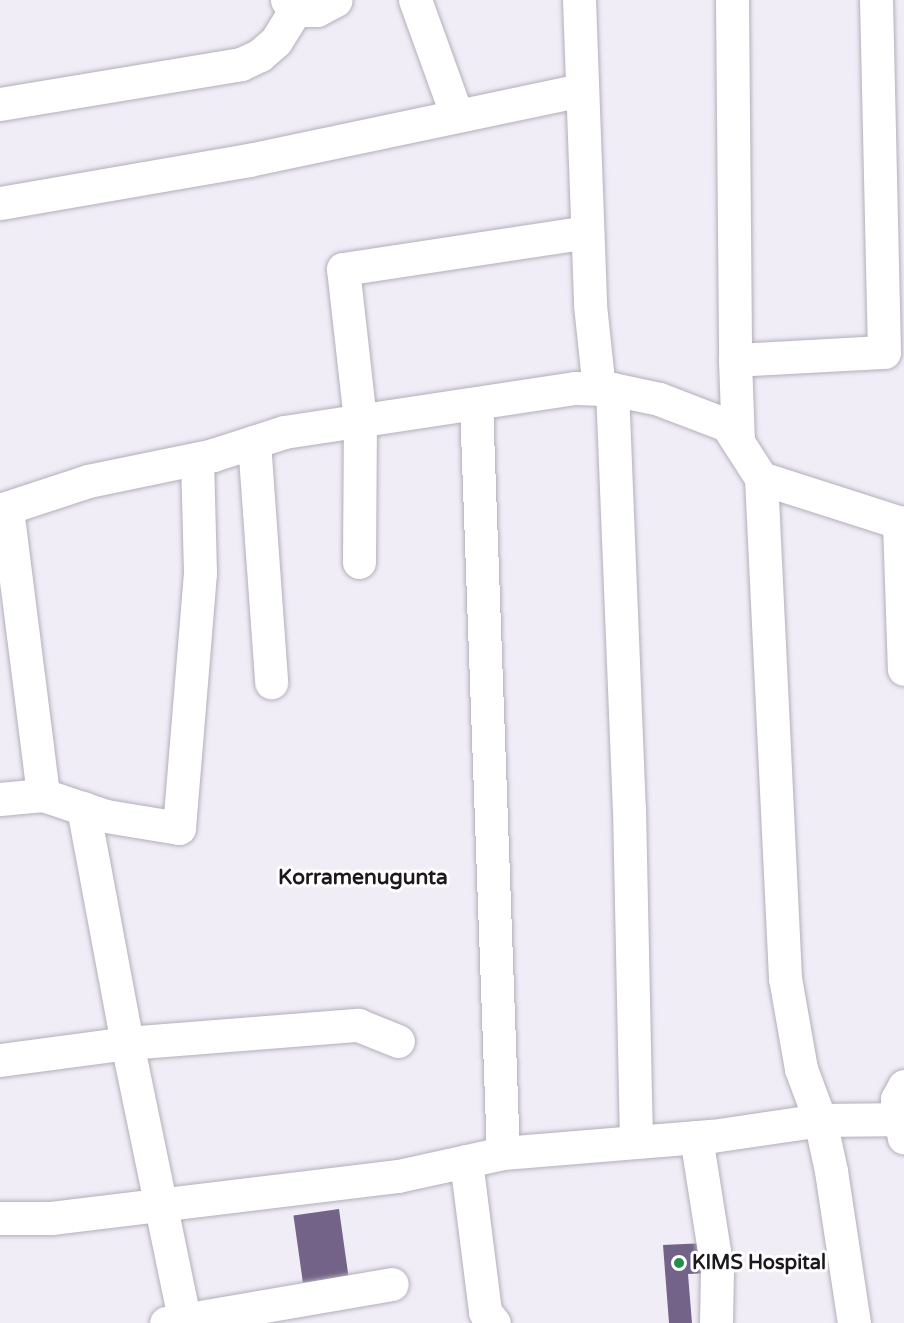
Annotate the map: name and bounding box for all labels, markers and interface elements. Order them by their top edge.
district label: Korramenugunta [278,865,448,891]
place label: KIMS Hospital [692,1251,826,1275]
marker: KIMS Hospital [670,1254,688,1272]

